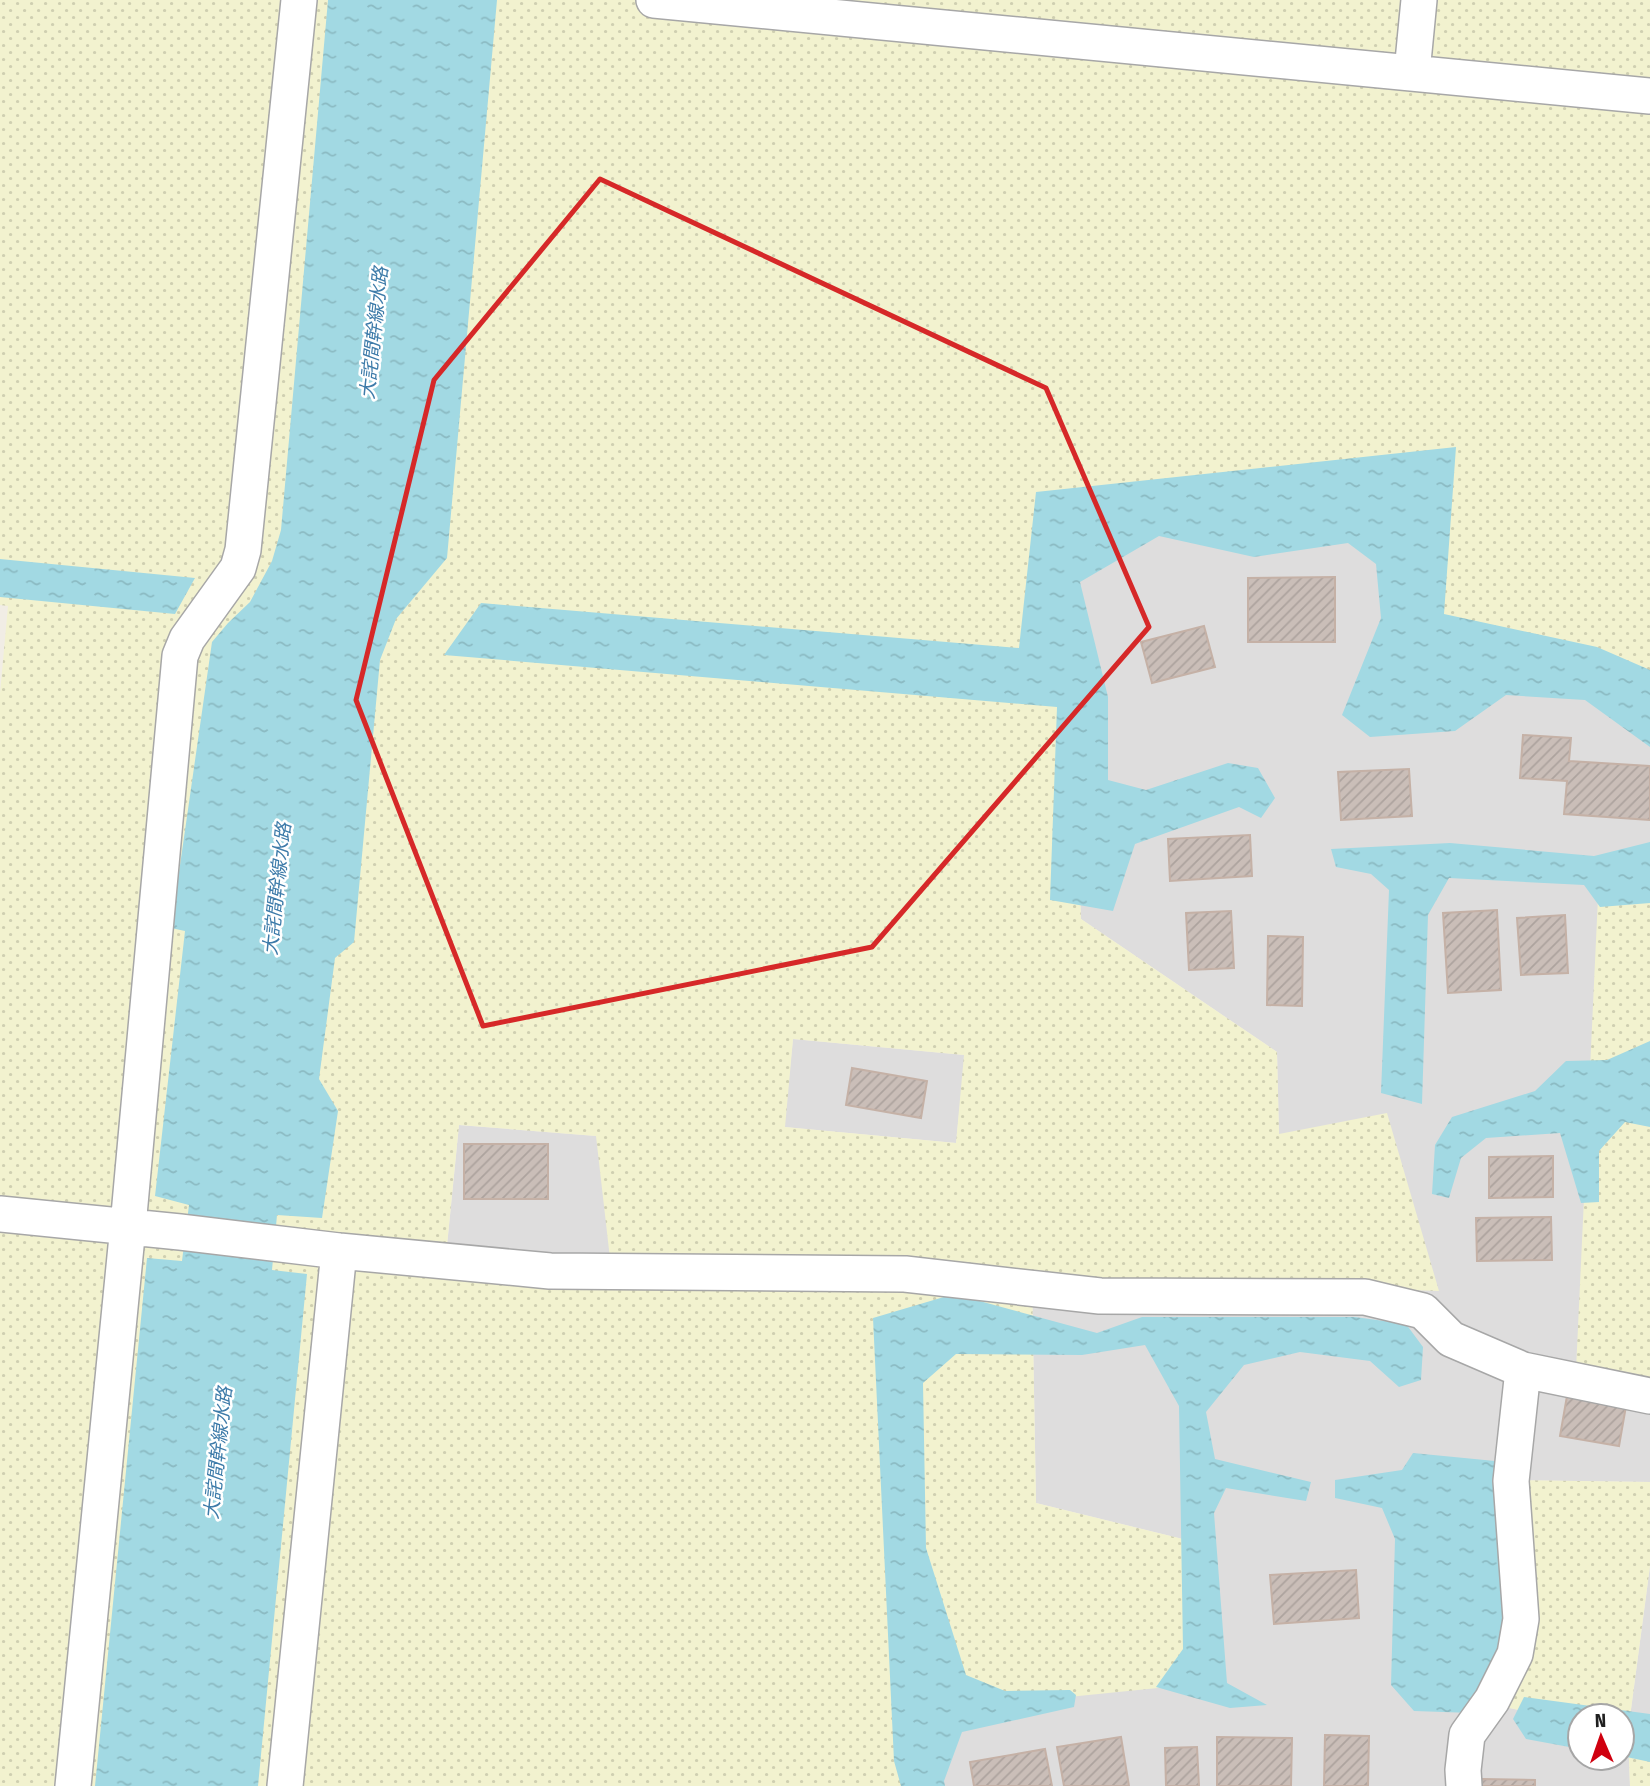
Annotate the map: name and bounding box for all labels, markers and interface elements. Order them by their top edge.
water label: 大詫間幹線水路 [356,264,393,400]
water label: 大詫間幹線水路 [259,820,296,956]
water label: 大詫間幹線水路 [200,1384,237,1520]
north arrow [1566,1702,1636,1772]
text: N [1594,1709,1607,1732]

